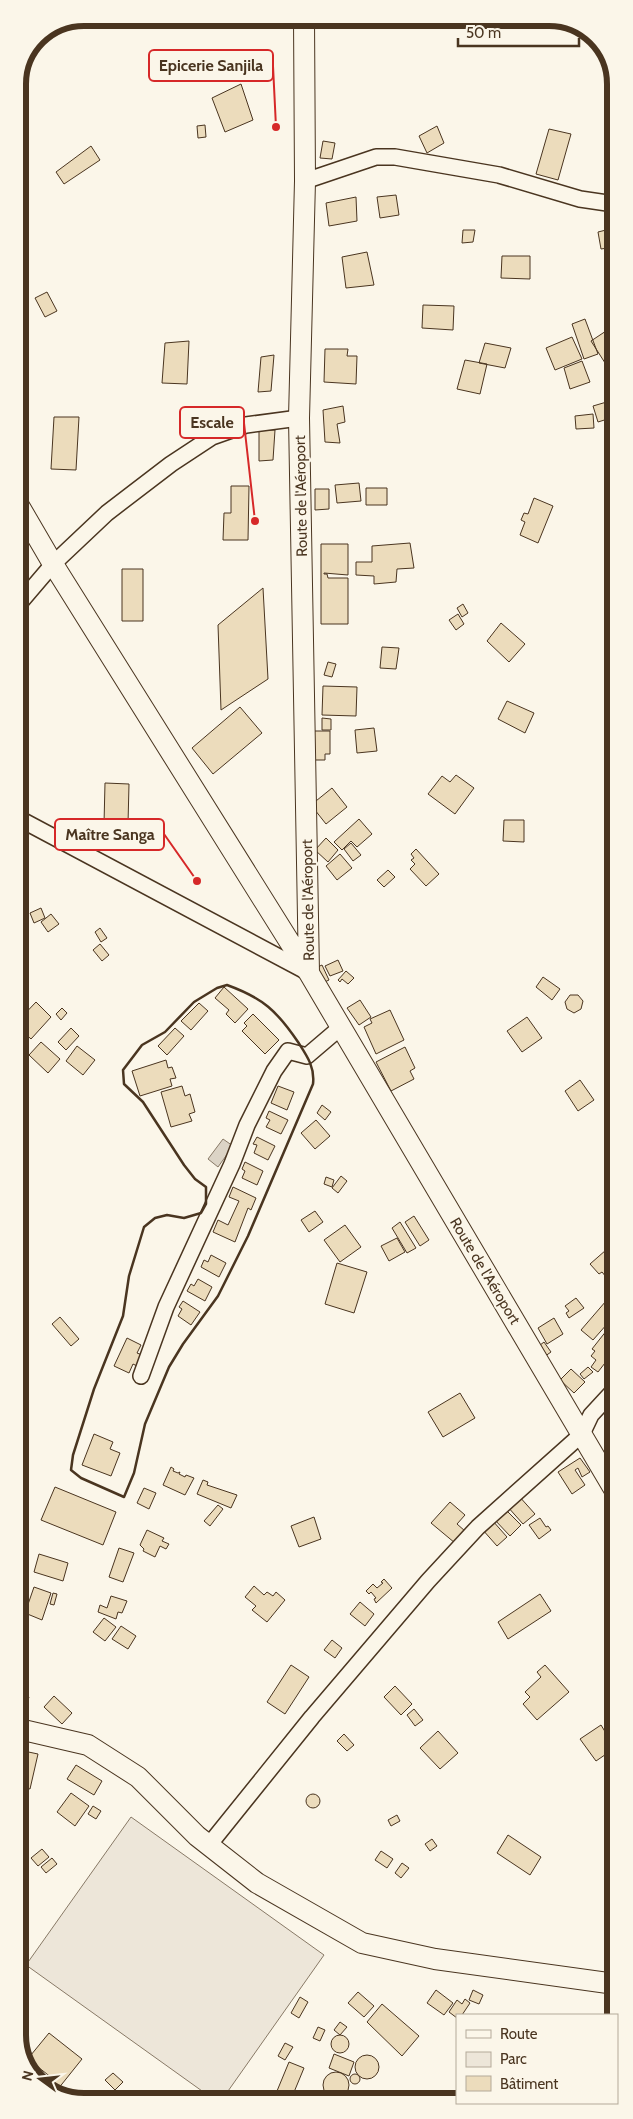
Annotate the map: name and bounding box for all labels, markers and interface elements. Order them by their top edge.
scale bar [458,15,579,47]
text: 50 m [466,24,501,42]
callout: Epicerie Sanjila [149,50,273,81]
text: Epicerie Sanjila [159,56,263,75]
callout: Escale [180,407,244,438]
text: Escale [190,413,234,432]
street label: Route de l'Aéroport [291,435,311,557]
callout: Maître Sanga [55,819,164,850]
text: Maître Sanga [65,825,155,844]
street label: Route de l'Aéroport [298,839,318,961]
street label: Route de l'Aéroport [446,1214,524,1328]
legend [456,2014,618,2104]
text: Route [500,2025,538,2043]
text: Parc [500,2050,527,2068]
north arrow [15,2054,65,2104]
text: N [17,2069,37,2083]
text: Bâtiment [500,2075,558,2093]

